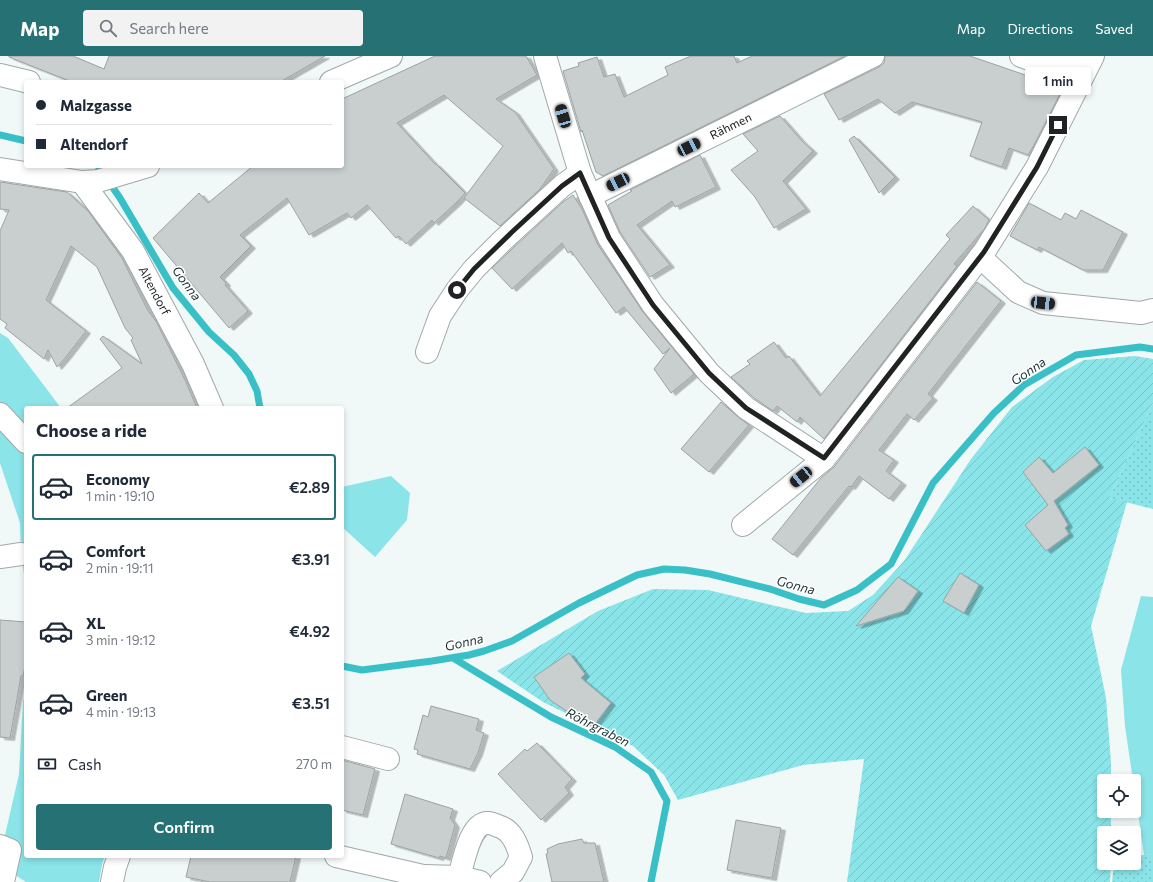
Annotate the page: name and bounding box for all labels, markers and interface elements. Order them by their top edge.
search box [83,10,363,46]
text: Map [20,17,59,40]
icon: search [97,17,119,39]
text: Search here [129,19,209,37]
text: Map [957,20,986,37]
text: Directions [1008,20,1073,37]
text: Saved [1095,20,1133,37]
callout: 1 min [1025,67,1091,95]
text: 1 min [1043,73,1073,89]
text: Malzgasse [60,96,132,114]
car [554,103,572,129]
street label: Rähmen [707,109,753,142]
route end [1049,116,1067,134]
text: Altendorf [60,135,128,153]
car [676,136,702,158]
car [605,171,631,193]
water label: Gonna [169,263,205,304]
street label: Altendorf [136,264,174,317]
route start [448,281,466,299]
car [1030,296,1056,310]
water label: Gonna [1007,353,1049,389]
text: Choose a ride [36,419,147,441]
car [788,465,814,489]
icon: car [38,469,74,505]
text: Economy [86,470,150,488]
text: €2.89 [289,478,330,496]
text: 1 min · 19:10 [86,488,155,504]
icon: car [38,541,74,577]
text: Comfort [86,542,146,560]
text: €3.91 [292,550,330,568]
text: 2 min · 19:11 [86,560,154,576]
water label: Gonna [775,572,817,598]
icon: car [38,613,74,649]
text: XL [86,614,105,632]
text: €4.92 [289,622,330,640]
water label: Gonna [443,630,485,654]
text: 3 min · 19:12 [86,632,155,648]
icon: car [38,685,74,721]
text: Green [86,686,127,704]
text: €3.51 [292,694,330,712]
text: 4 min · 19:13 [86,704,156,720]
water label: Röhrgraben [563,704,633,750]
icon: cash [36,753,58,775]
text: Cash [68,755,102,773]
text: 270 m [296,756,332,772]
map controls [1097,774,1141,870]
button: locate [1097,774,1141,818]
button: Confirm [36,804,332,850]
button: layers [1097,826,1141,870]

